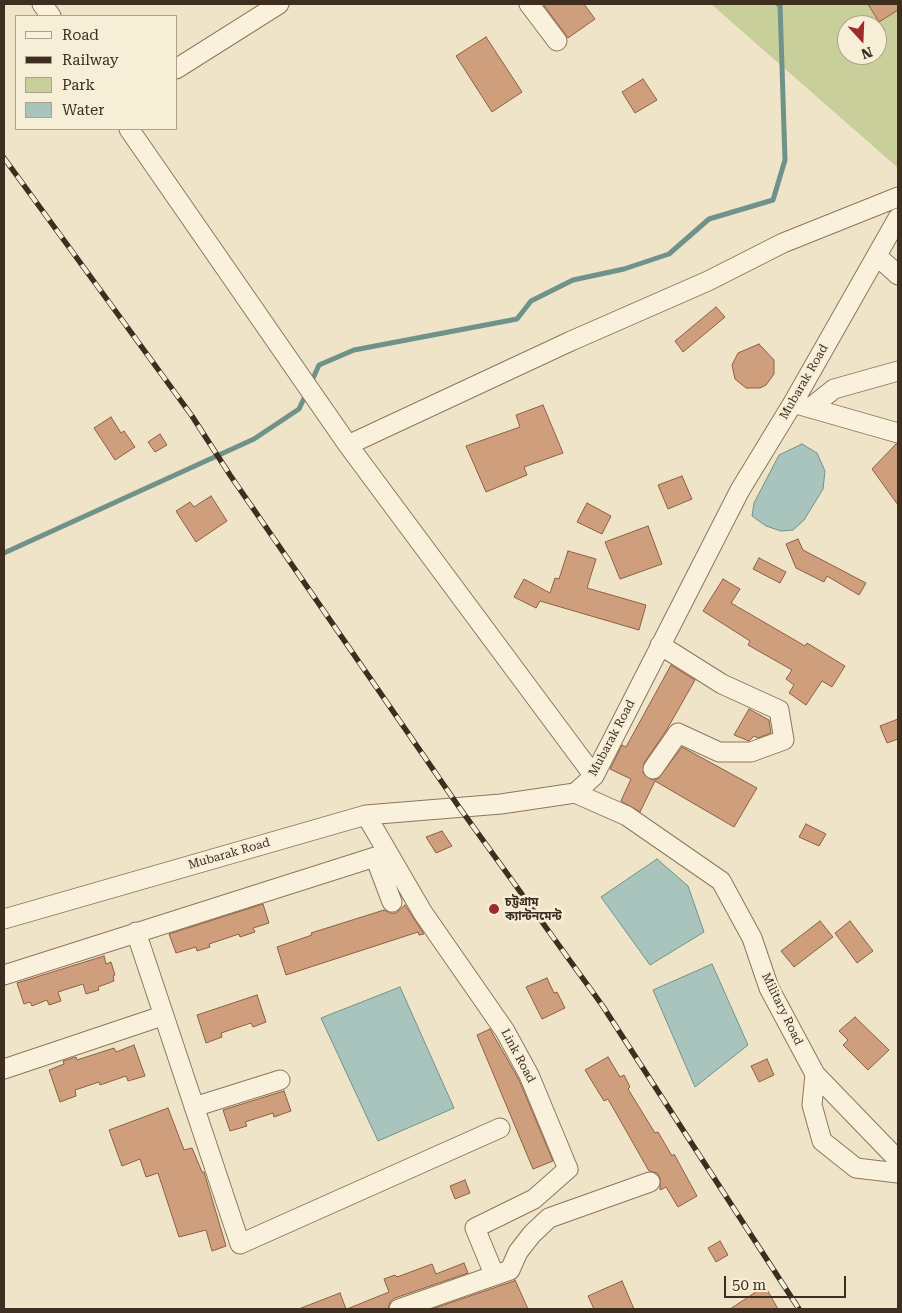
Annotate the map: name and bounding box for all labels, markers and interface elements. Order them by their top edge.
legend [15,15,178,130]
north arrow [837,15,887,65]
text: Road [62,26,99,44]
text: N [859,44,875,63]
text: Railway [62,51,119,69]
text: Park [62,76,95,94]
text: Water [62,101,104,119]
street label: Mubarak Road [777,342,831,422]
street label: Mubarak Road [586,697,638,779]
street label: Mubarak Road [186,835,272,873]
place label: চট্টগ্রাম ক্যান্টনমেন্ট [505,895,562,923]
marker: চট্টগ্রাম ক্যান্টনমেন্ট [487,902,501,916]
street label: Military Road [758,971,806,1047]
street label: Link Road [498,1027,538,1085]
scale bar [727,1266,850,1298]
text: 50 m [732,1276,766,1294]

